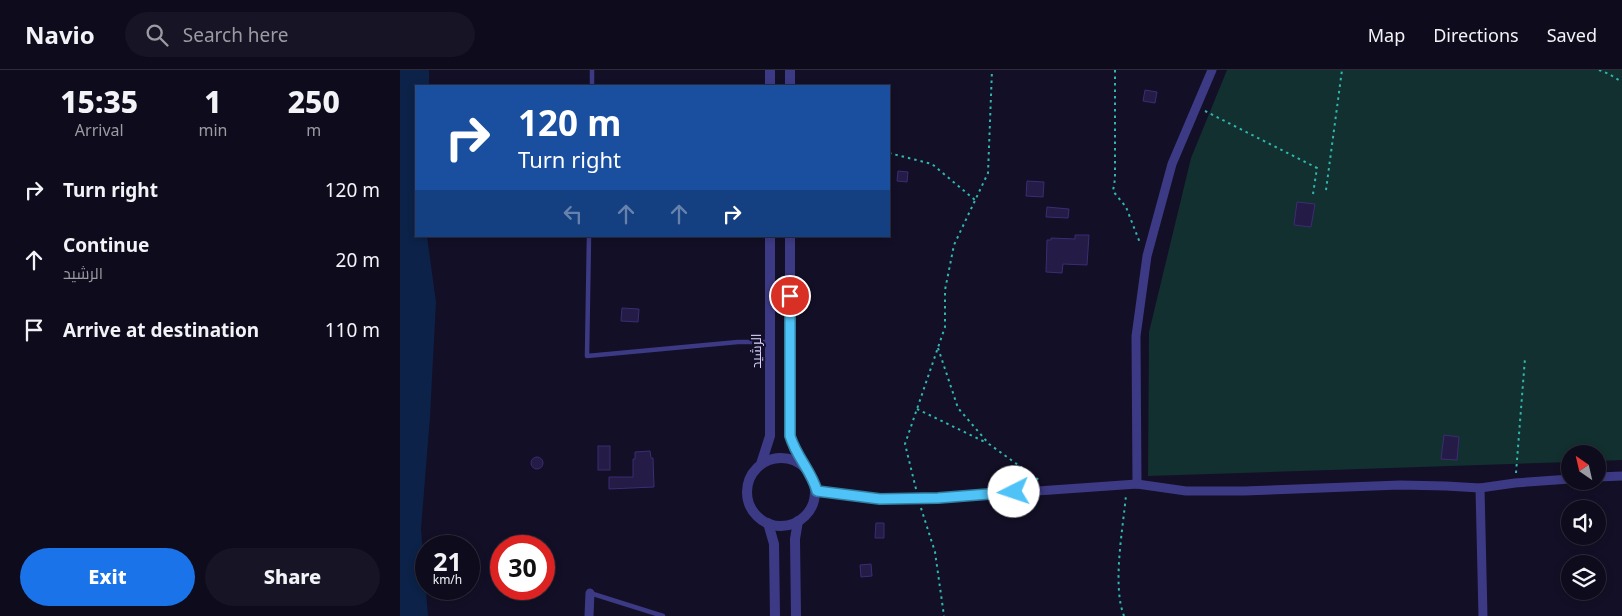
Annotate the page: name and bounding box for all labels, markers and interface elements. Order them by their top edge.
search box [125,12,475,57]
text: Navio [25,18,95,51]
icon: search [143,21,171,49]
text: Search here [183,22,289,48]
text: Map [1368,23,1405,47]
text: Directions [1433,23,1519,47]
text: Saved [1547,23,1597,47]
text: 15:35 [60,81,138,122]
text: 1 [204,81,222,122]
text: 250 [288,81,340,122]
text: 120 m [518,99,621,146]
icon: right [435,105,500,170]
text: Arrival [75,119,124,141]
text: min [198,119,227,141]
text: m [306,119,321,141]
text: Turn right [518,144,621,174]
icon: right [20,176,48,204]
text: Turn right [63,177,158,203]
text: 120 m [325,177,380,203]
icon: left [559,200,587,228]
icon: ahead [612,200,640,228]
icon: ahead [665,200,693,228]
icon: right [718,200,746,228]
text: Continue [63,232,149,258]
icon: ahead [20,246,48,274]
text: 20 m [336,247,380,273]
text: الرشيد [63,262,103,284]
pin [769,275,811,317]
icon: arrive [776,282,804,310]
icon: arrive [20,316,48,344]
text: Arrive at destination [63,317,259,343]
text: 110 m [325,317,380,343]
street label: الرشيد [746,334,765,369]
north arrow [1561,445,1606,490]
map controls [1561,445,1606,600]
position arrow [987,465,1039,517]
button: sound [1561,500,1606,545]
speed limit sign: 30 [490,535,555,600]
text: 21 [433,544,462,578]
button: Exit [20,548,195,606]
button: Share [205,548,380,606]
button: layers [1561,555,1606,600]
text: km/h [433,571,462,588]

